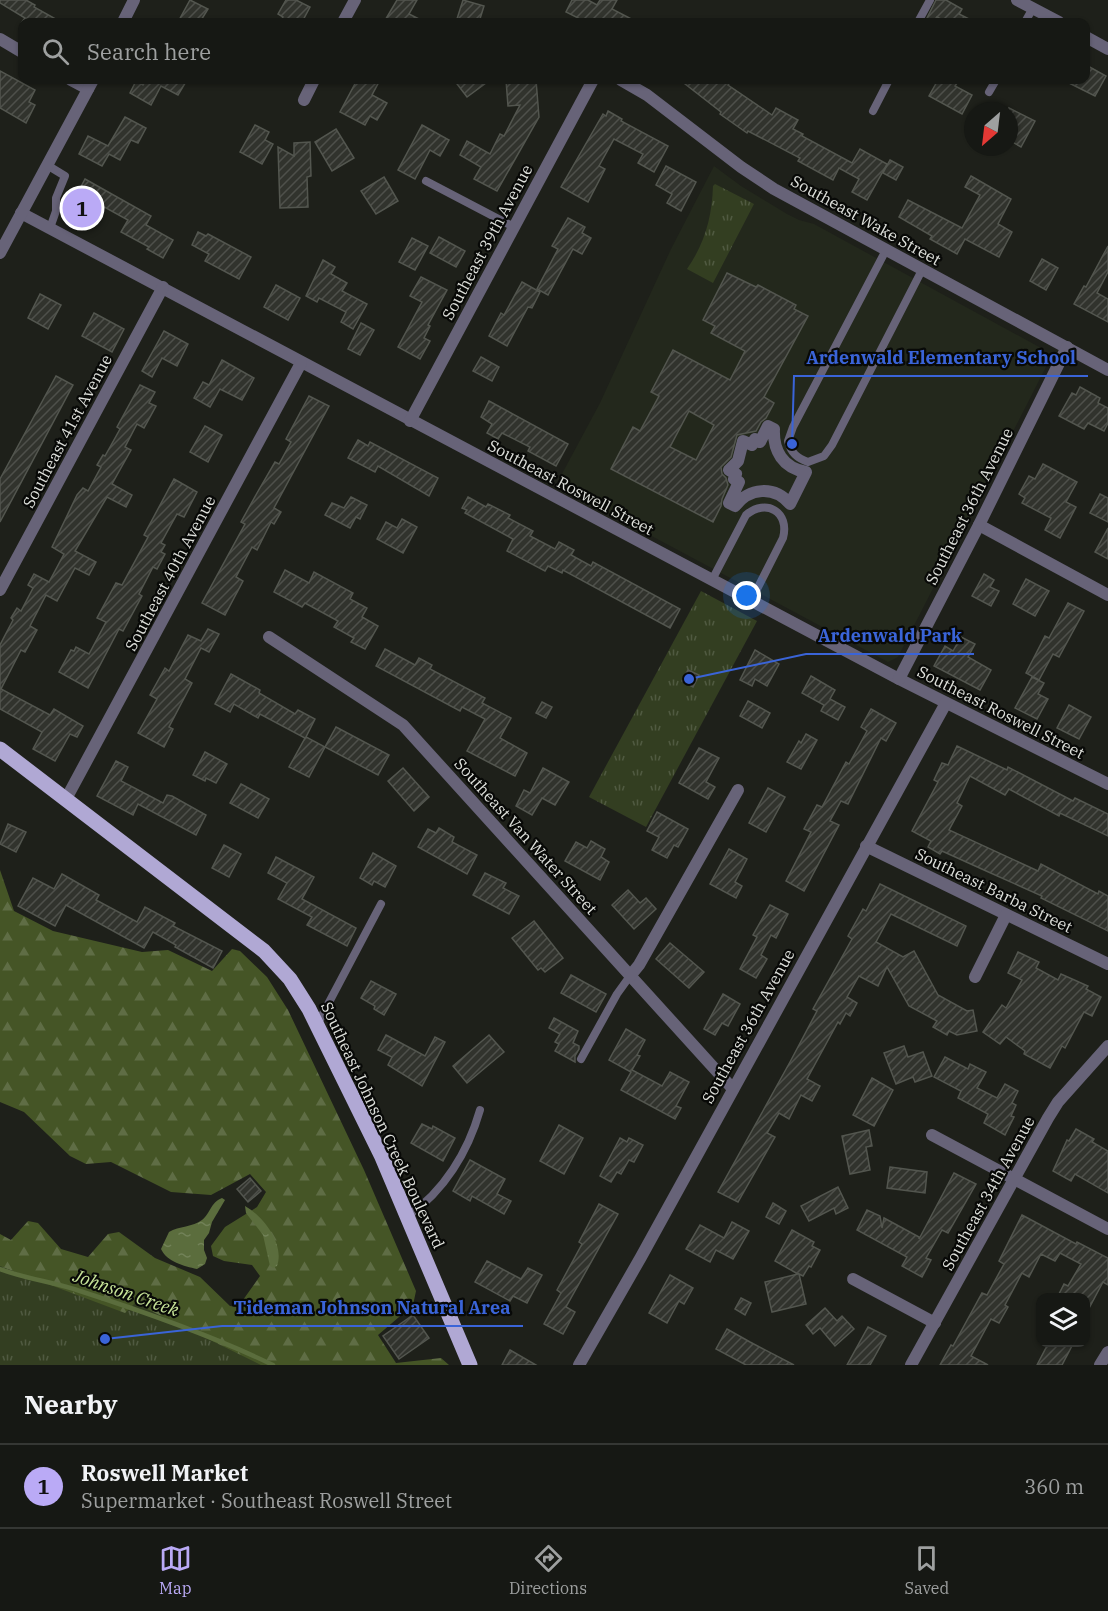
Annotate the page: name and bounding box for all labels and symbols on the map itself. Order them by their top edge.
north arrow [964,102,1018,156]
street label: Southeast 39th Avenue [437,161,537,323]
street label: Southeast Wake Street [788,171,945,270]
pin: 1 [62,186,101,230]
callout: Ardenwald Elementary School [794,340,1088,376]
text: Ardenwald Elementary School [806,346,1076,369]
street label: Southeast 41st Avenue [18,351,116,511]
street label: Southeast 36th Avenue [921,424,1017,588]
street label: Southeast Roswell Street [485,435,658,539]
street label: Southeast 40th Avenue [120,492,220,654]
your location [732,581,761,610]
callout: Ardenwald Park [806,618,974,654]
text: Ardenwald Park [818,624,963,647]
street label: Southeast Roswell Street [914,661,1088,763]
street label: Southeast Van Water Street [450,754,602,919]
street label: Southeast Barba Street [912,843,1076,937]
street label: Southeast 36th Avenue [697,945,799,1107]
street label: Southeast Johnson Creek Boulevard [317,998,449,1252]
street label: Southeast 34th Avenue [937,1112,1039,1274]
water label: Johnson Creek [69,1263,183,1322]
callout: Tideman Johnson Natural Area [222,1290,523,1326]
text: Tideman Johnson Natural Area [233,1296,511,1319]

